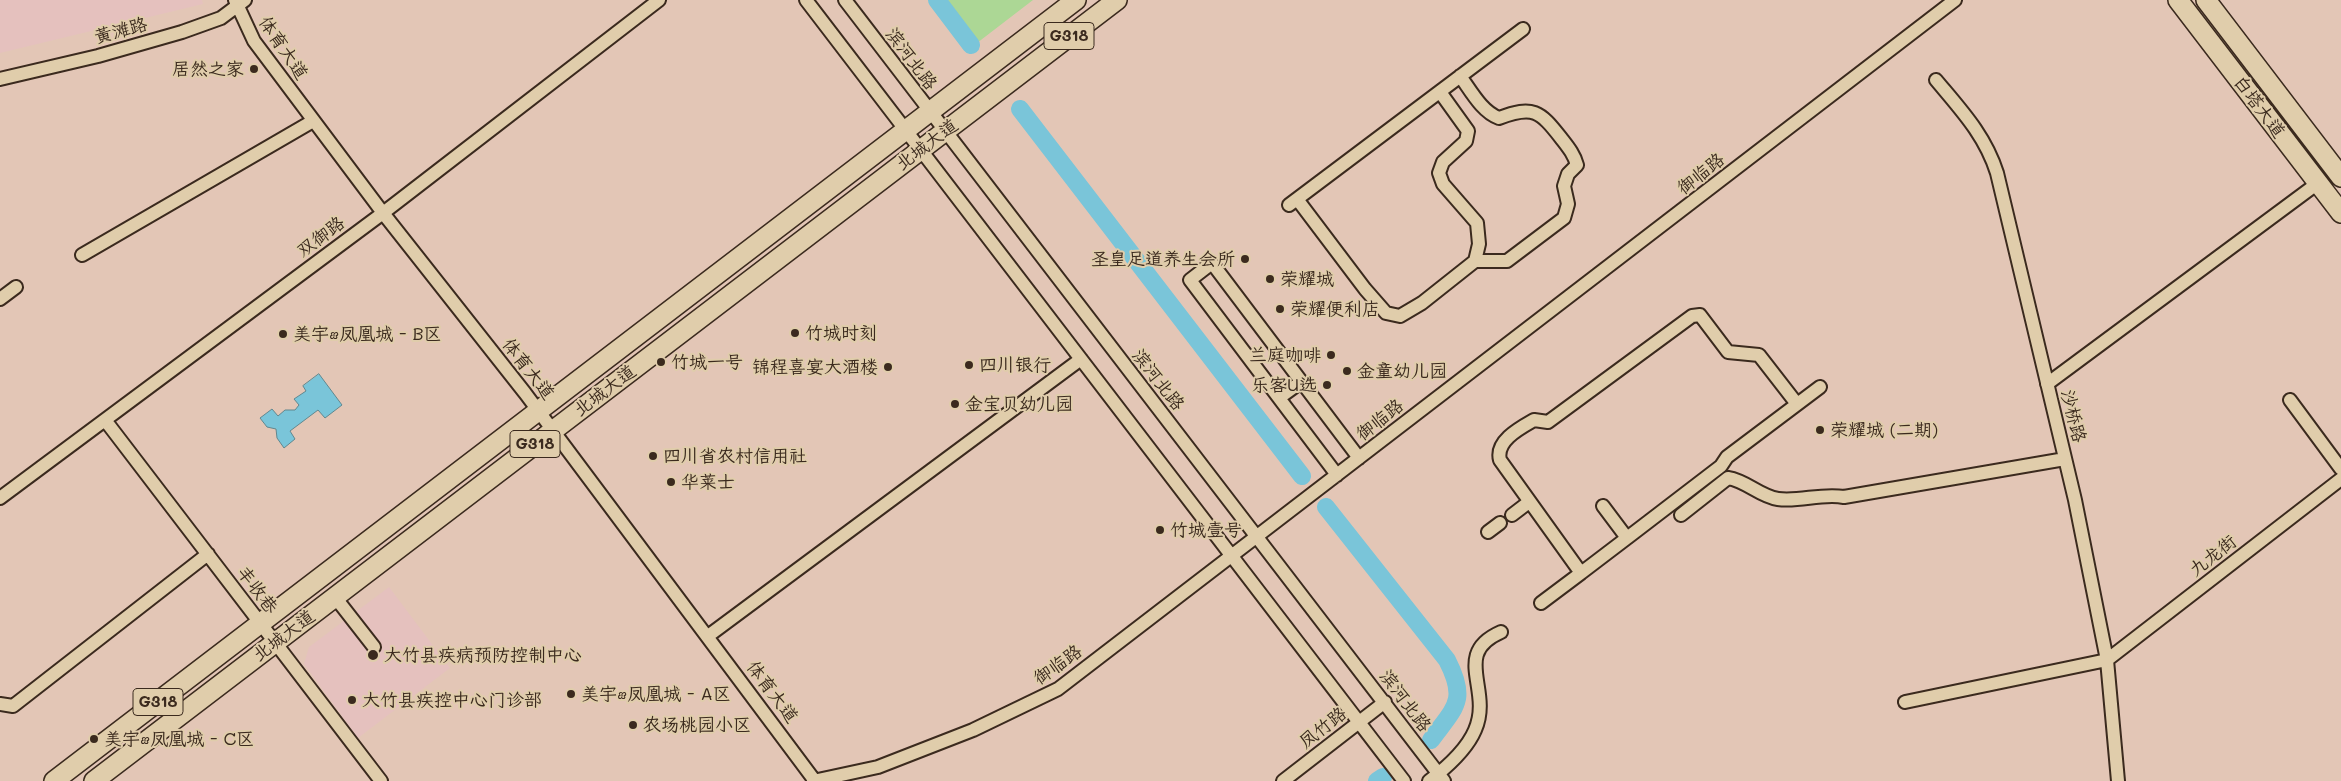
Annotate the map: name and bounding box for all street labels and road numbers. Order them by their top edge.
street label: 体育大道 [254,12,312,84]
street label: 黄滩路 [92,14,150,48]
road number: G318 [1044,22,1094,50]
street label: 滨河北路 [881,24,941,94]
street label: 白塔大道 [2229,72,2289,142]
street label: 北城大道 [892,115,962,175]
street label: 御临路 [1673,149,1729,199]
street label: 双御路 [293,212,349,262]
street label: 体育大道 [497,334,559,404]
street label: 滨河北路 [1127,345,1189,415]
street label: 北城大道 [570,361,640,421]
street label: 沙桥路 [2056,387,2090,445]
street label: 御临路 [1352,395,1408,445]
road number: G318 [510,430,560,458]
street label: 九龙街 [2185,531,2241,581]
street label: 丰收巷 [232,562,282,618]
street label: 北城大道 [249,606,319,666]
street label: 御临路 [1030,641,1086,689]
street label: 体育大道 [742,657,802,727]
street label: 滨河北路 [1375,666,1435,736]
road number: G318 [133,689,183,716]
street label: 凤竹路 [1295,703,1351,753]

